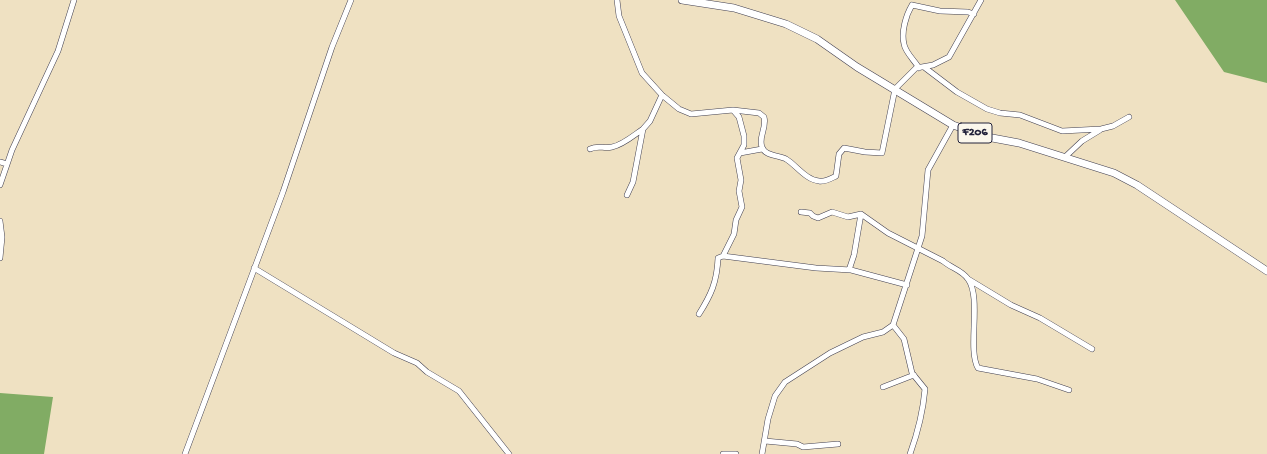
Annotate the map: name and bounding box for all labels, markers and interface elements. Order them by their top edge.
road number: F206 [958,123,992,143]

